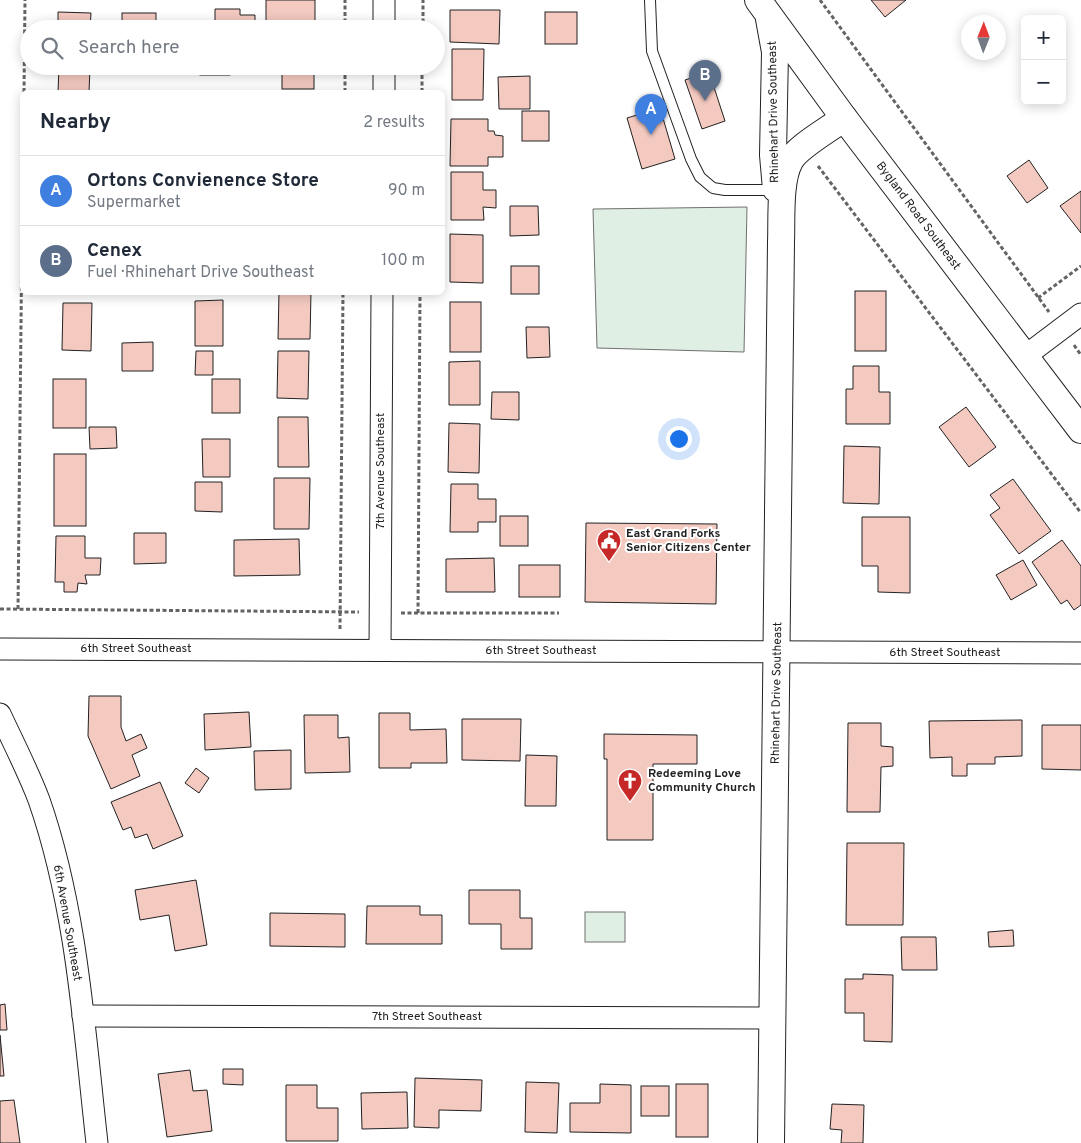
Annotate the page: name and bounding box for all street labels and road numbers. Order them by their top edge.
street label: Rhinehart Drive Southeast [765,41,783,183]
street label: Bygland Road Southeast [872,159,964,273]
street label: 7th Avenue Southeast [373,413,389,529]
street label: Rhinehart Drive Southeast [768,622,786,764]
street label: 6th Street Southeast [80,641,192,657]
street label: 6th Street Southeast [485,643,597,659]
street label: 6th Street Southeast [889,645,1001,661]
street label: 6th Avenue Southeast [49,864,85,982]
street label: 7th Street Southeast [372,1009,482,1025]

